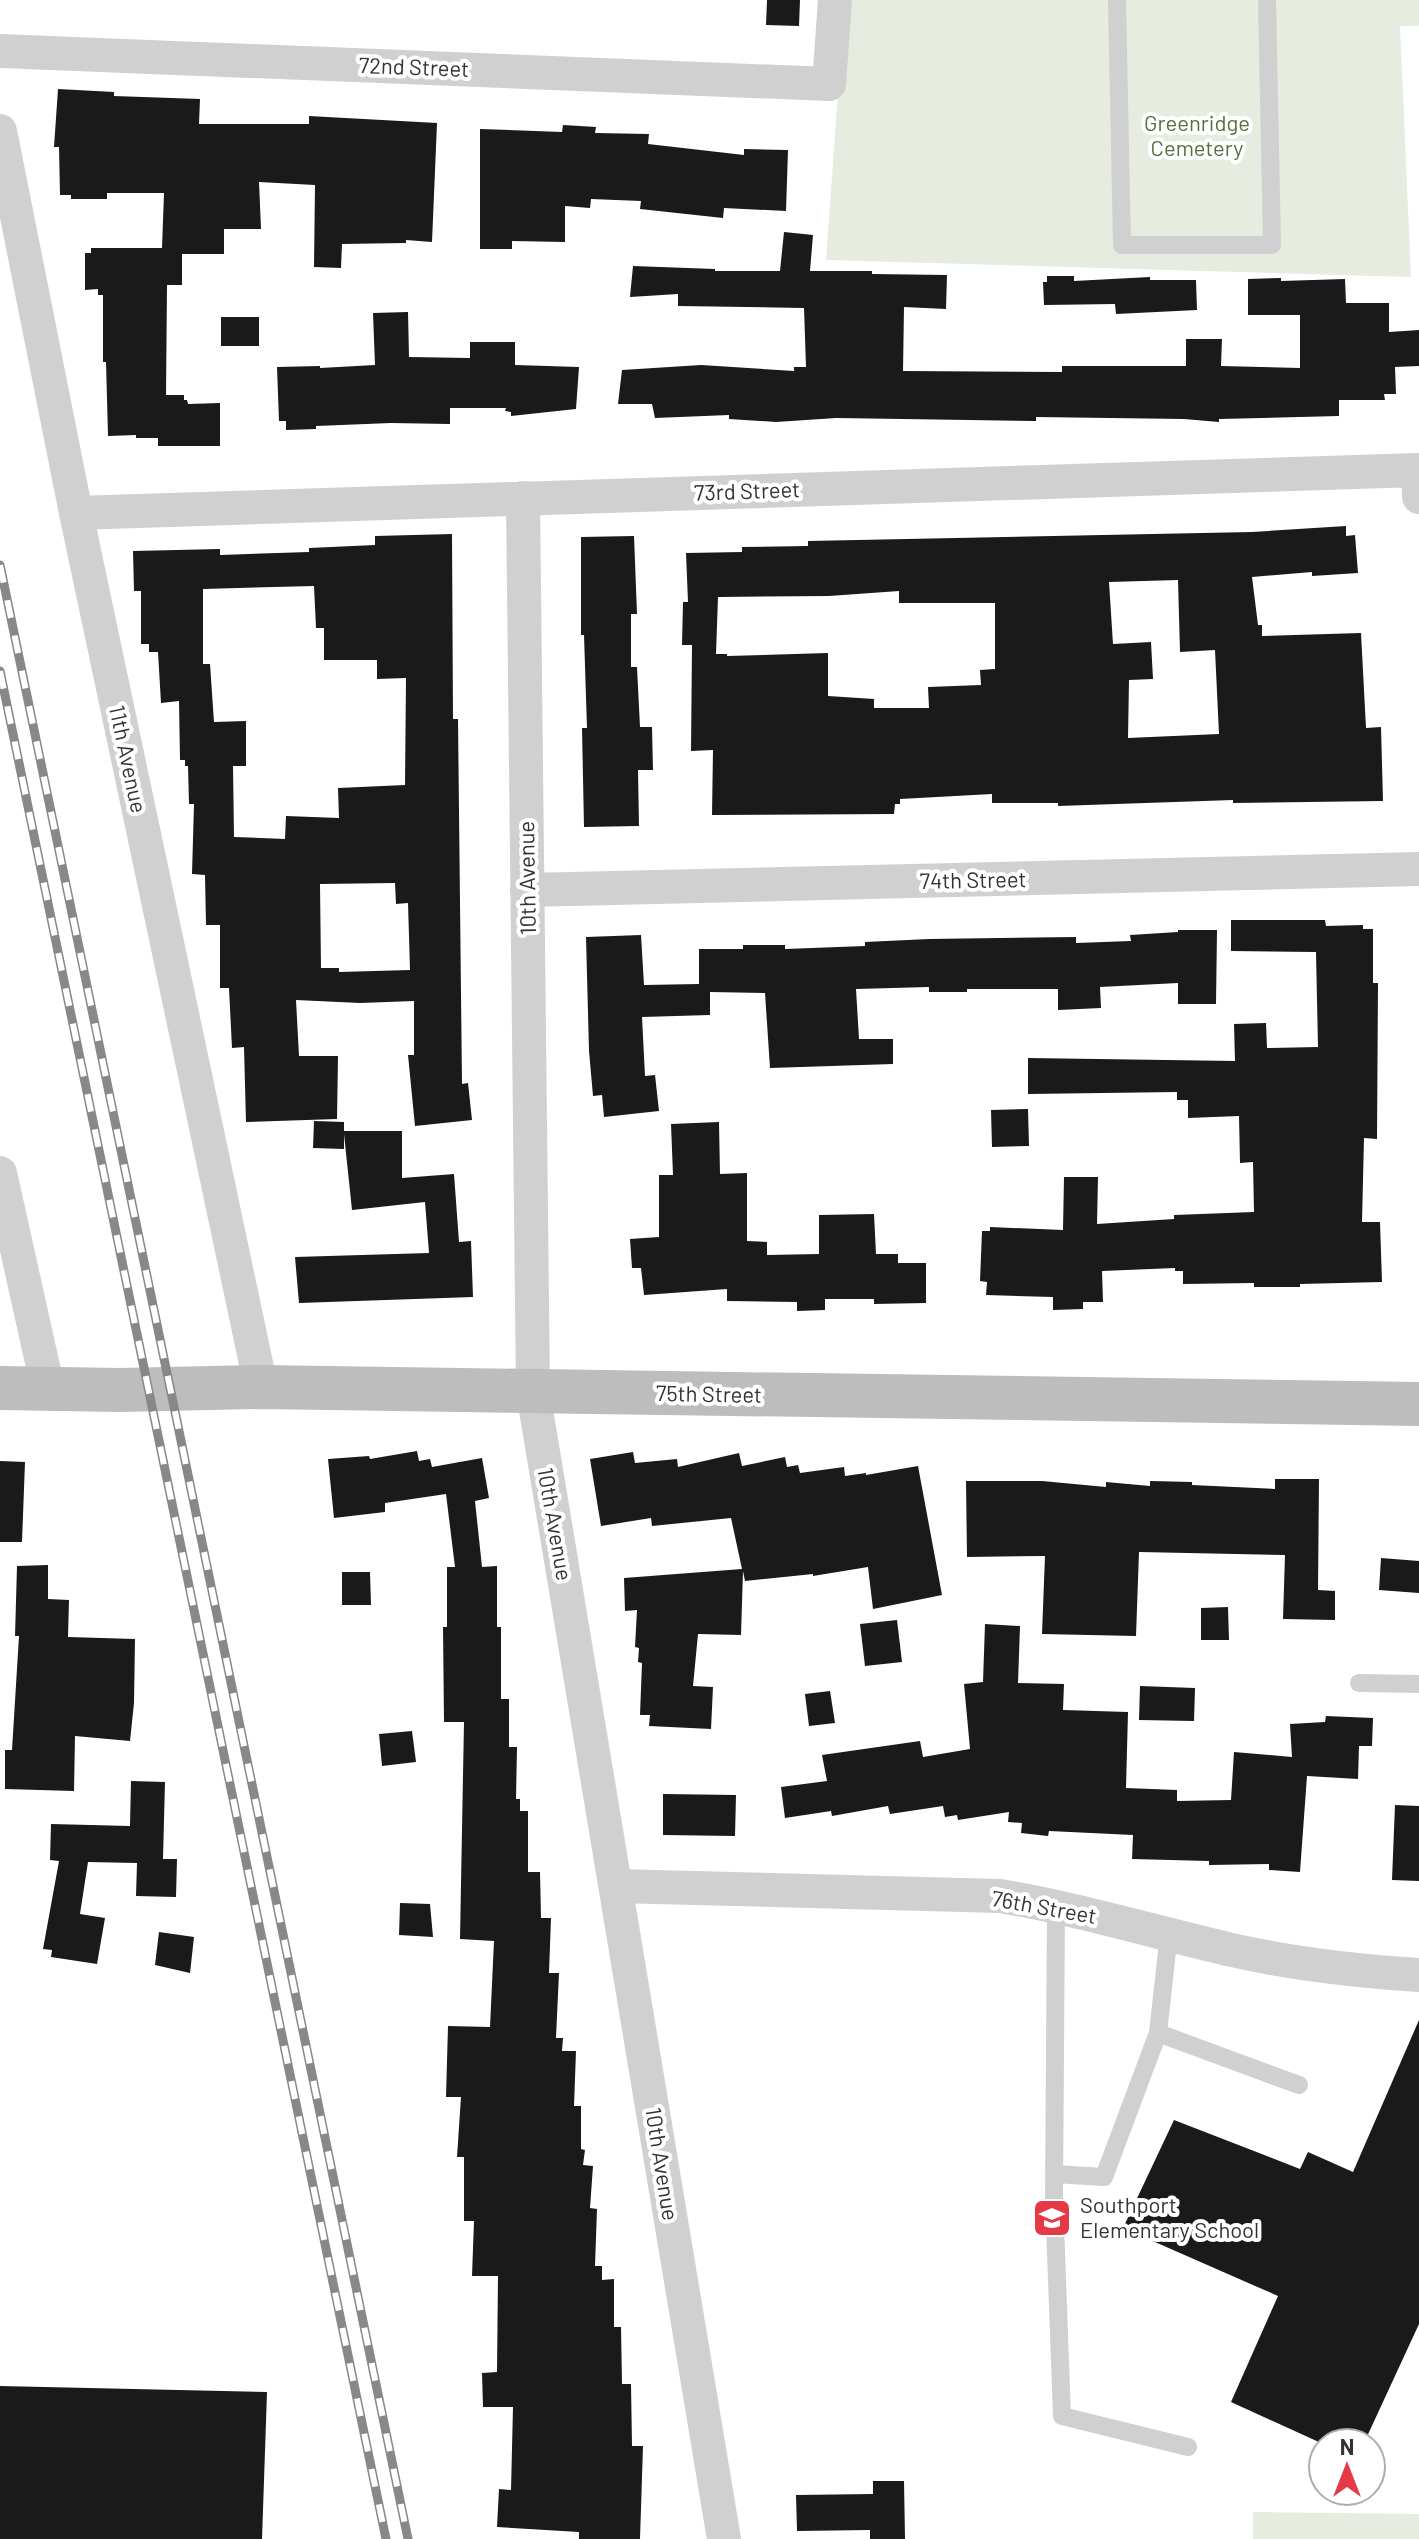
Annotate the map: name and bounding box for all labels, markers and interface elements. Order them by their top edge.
street label: 72nd Street [358,51,470,81]
park label: Greenridge Cemetery [1144,109,1250,160]
street label: 73rd Street [693,475,800,505]
street label: 11th Avenue [105,702,153,815]
street label: 10th Avenue [512,821,540,935]
street label: 74th Street [919,865,1027,893]
street label: 75th Street [656,1379,762,1407]
street label: 10th Avenue [533,1465,579,1582]
street label: 76th Street [990,1884,1099,1928]
street label: 10th Avenue [641,2105,685,2222]
place label: Southport Elementary School [1080,2191,1259,2242]
school or university icon: Southport Elementary School [1031,2197,1073,2239]
north arrow [1307,2427,1387,2507]
text: N [1340,2433,1354,2459]

